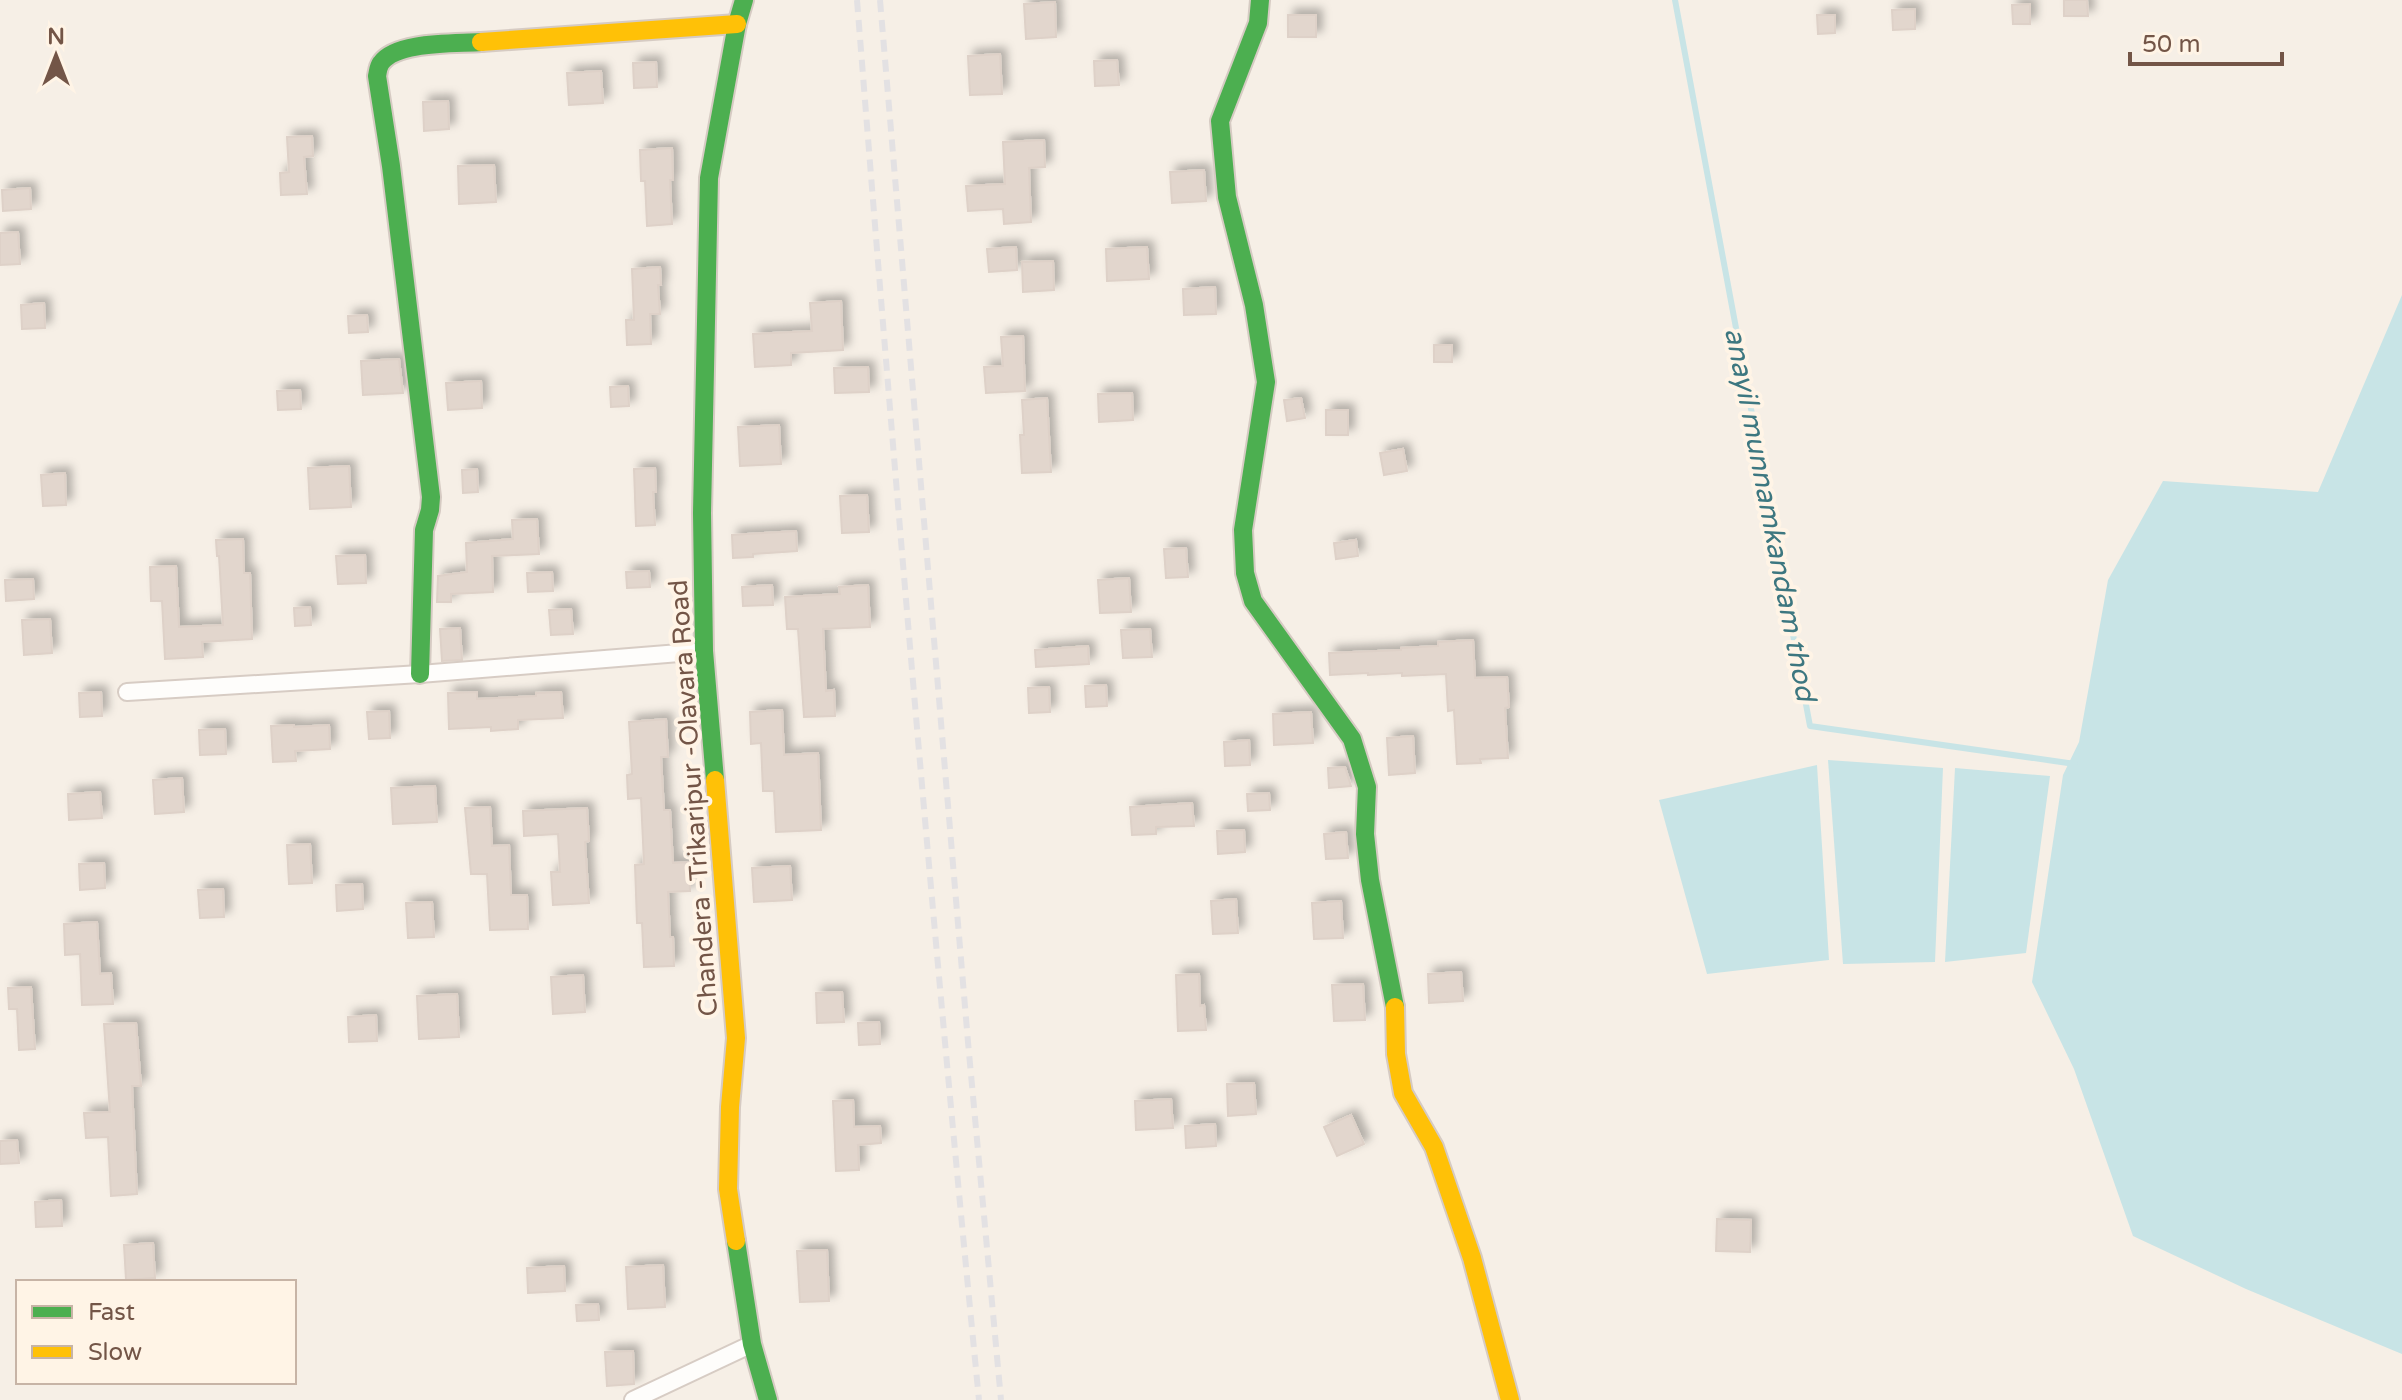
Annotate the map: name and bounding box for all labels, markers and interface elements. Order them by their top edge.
north arrow [16,16,96,96]
scale bar [2130,16,2282,66]
text: N [47,24,65,50]
text: 50 m [2142,30,2200,59]
water label: anayil munnamkandam thod [1717,325,1824,707]
street label: Chandera -Trikaripur -Olavara Road [663,579,724,1017]
legend [16,1280,296,1384]
text: Fast [88,1298,135,1327]
text: Slow [88,1338,142,1367]

